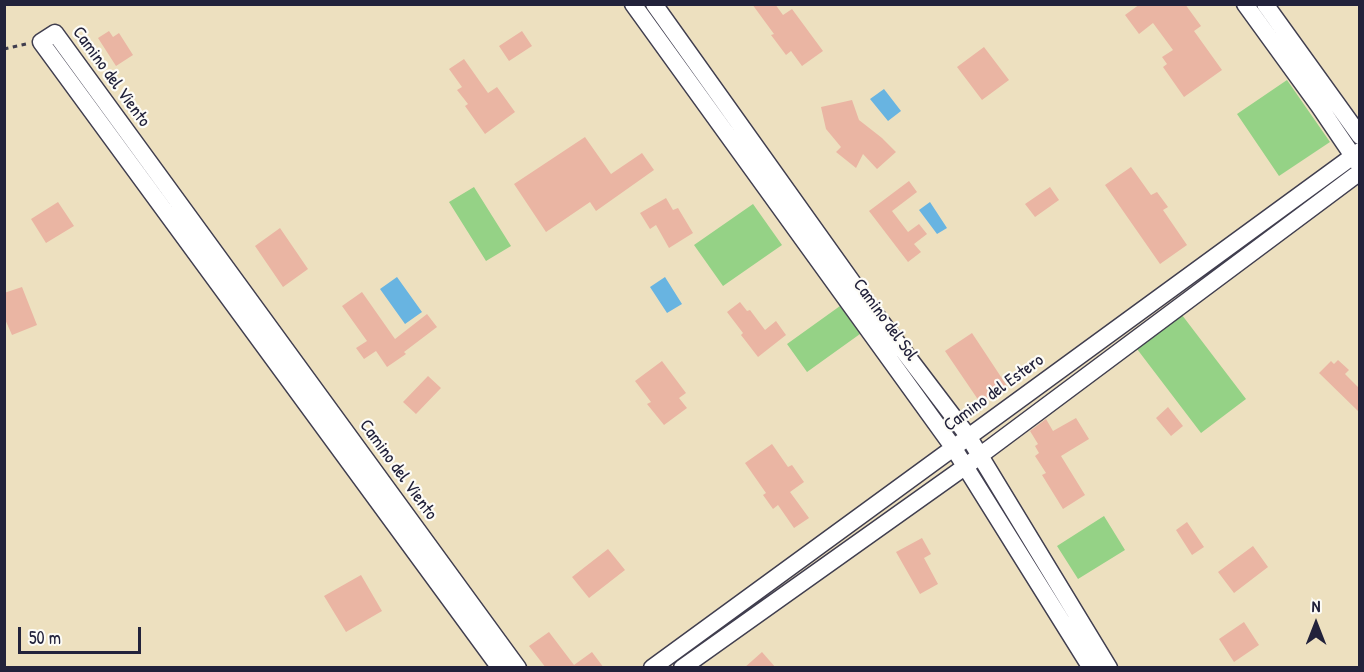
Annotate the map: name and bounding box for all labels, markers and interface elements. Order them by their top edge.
street label: Camino del Viento [67,23,155,131]
street label: Camino del Sol [848,275,922,365]
street label: Camino del Estero [940,350,1048,436]
street label: Camino del Viento [354,416,442,524]
north arrow [1286,594,1346,654]
text: N [1312,595,1320,617]
scale bar [21,615,144,653]
text: 50 m [29,625,61,650]

